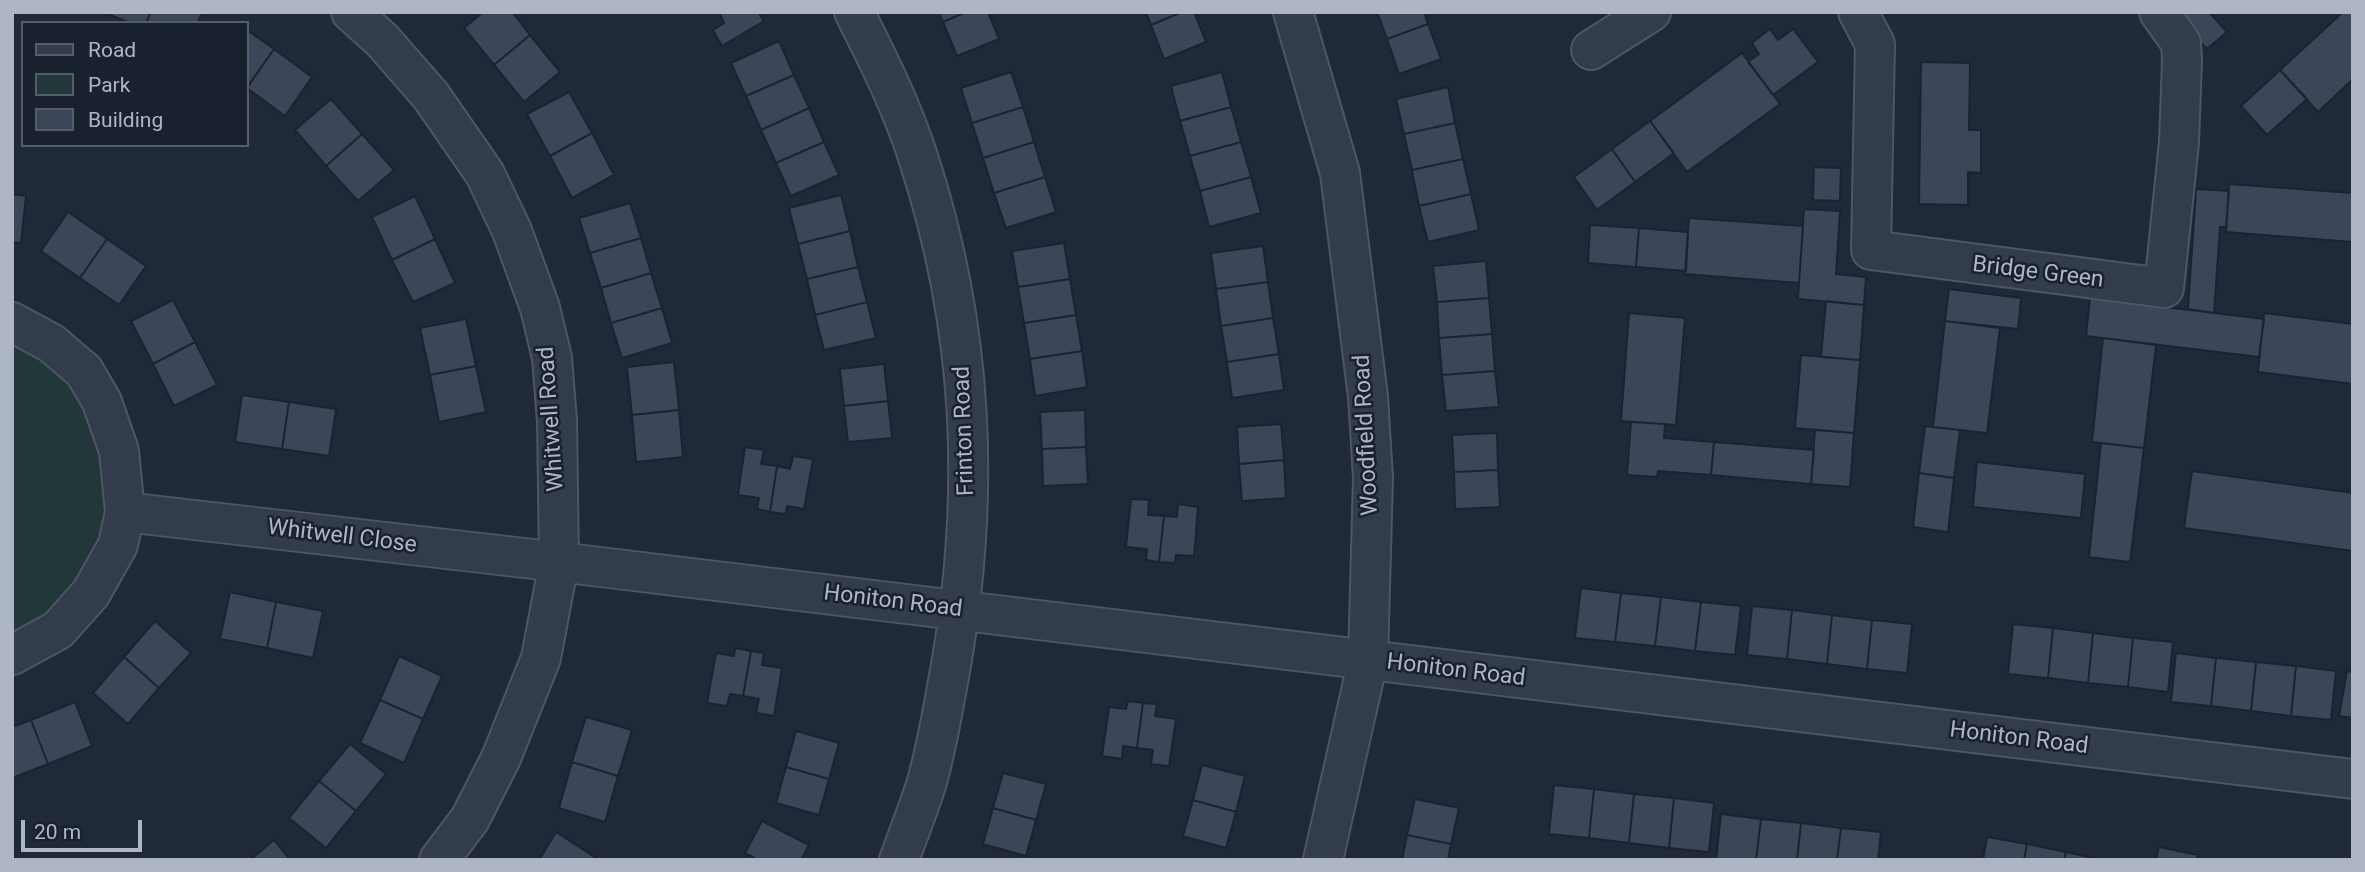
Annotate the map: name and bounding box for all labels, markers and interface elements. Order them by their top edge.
legend [21,21,248,147]
text: Road [88,38,136,62]
text: Park [88,73,130,97]
text: Building [88,108,163,132]
street label: Bridge Green [1971,251,2105,295]
street label: Whitwell Road [533,346,571,492]
street label: Woodfield Road [1349,354,1385,516]
street label: Frinton Road [949,366,981,496]
street label: Whitwell Close [266,514,418,560]
street label: Honiton Road [822,580,964,624]
street label: Honiton Road [1385,649,1527,693]
street label: Honiton Road [1948,717,2090,761]
scale bar [24,806,145,850]
text: 20 m [34,820,81,844]

